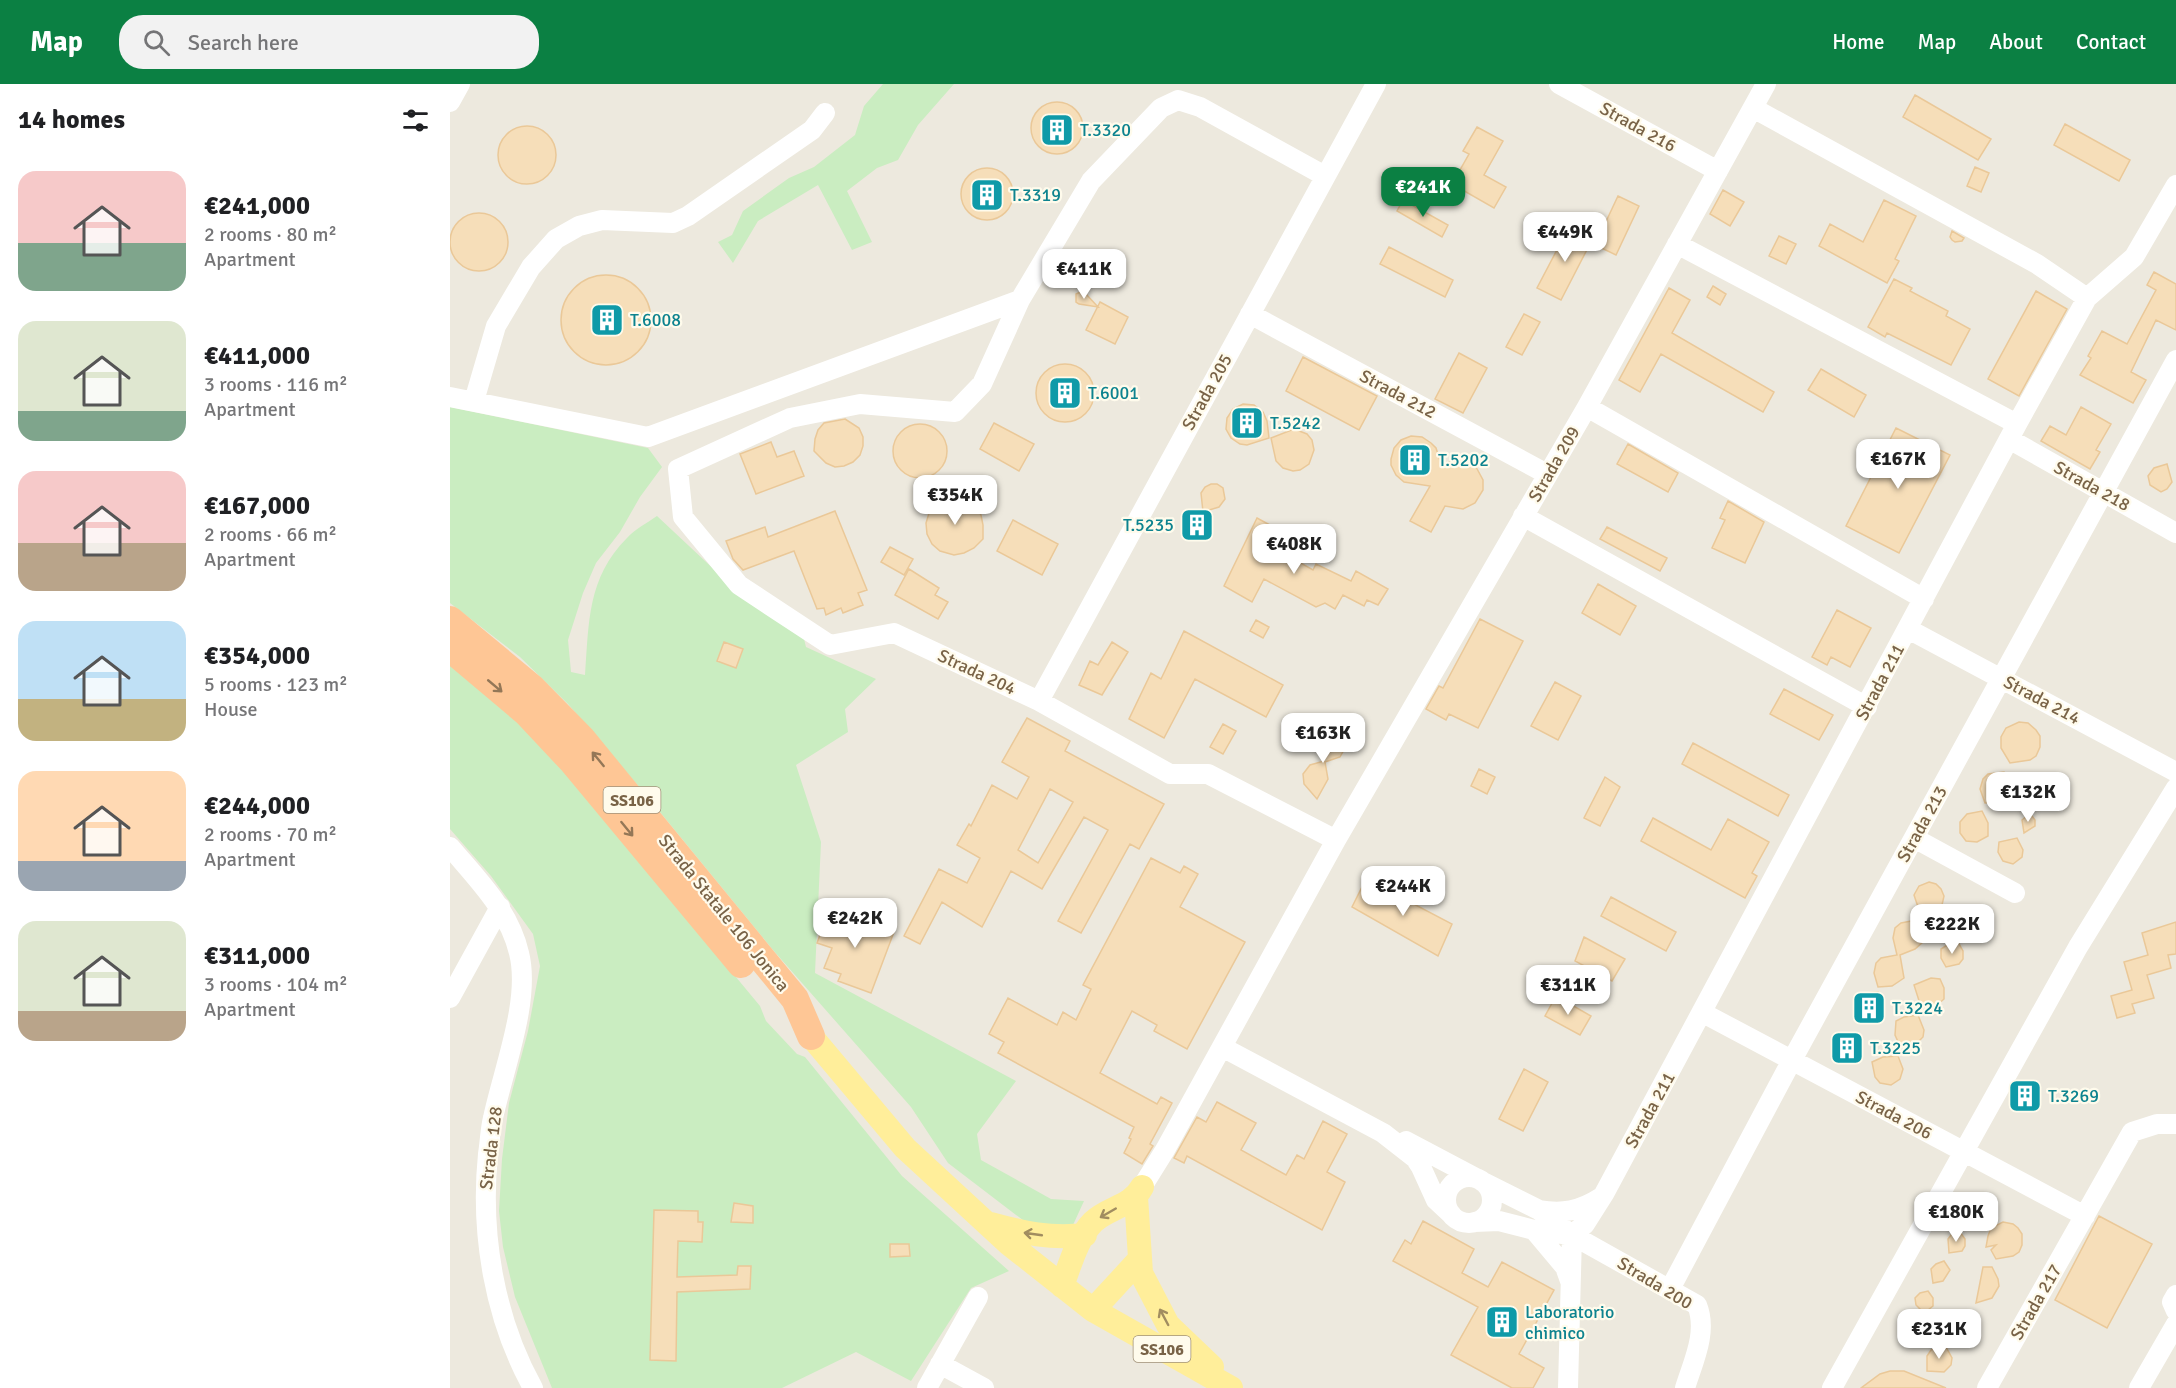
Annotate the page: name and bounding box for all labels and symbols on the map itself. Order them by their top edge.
street label: Strada 216 [1596,97,1680,157]
building icon: T.3320 [1039,112,1075,148]
place label: T.3320 [1080,119,1131,141]
pin: €241K [1381,167,1465,218]
building icon: T.3319 [969,177,1005,213]
place label: T.3319 [1010,184,1061,206]
pin: €449K [1523,212,1607,263]
pin: €411K [1042,249,1126,300]
building icon: T.6008 [589,302,625,338]
place label: T.6008 [630,309,681,331]
street label: Strada 205 [1177,350,1237,434]
street label: Strada 212 [1356,365,1440,423]
building icon: T.6001 [1047,375,1083,411]
place label: T.6001 [1088,382,1139,404]
building icon: T.5242 [1229,405,1265,441]
place label: T.5242 [1270,412,1321,434]
street label: Strada 209 [1524,422,1584,506]
pin: €167K [1856,439,1940,490]
building icon: T.5202 [1397,442,1433,478]
place label: T.5202 [1438,449,1489,471]
street label: Strada 218 [2050,456,2134,516]
pin: €354K [913,475,997,526]
building icon: T.5235 [1179,507,1215,543]
place label: T.5235 [1123,514,1174,536]
pin: €408K [1252,524,1336,575]
street label: Strada 211 [1851,640,1909,724]
street label: Strada 204 [934,644,1020,700]
street label: Strada 214 [2000,671,2084,729]
one-way arrow [487,679,502,693]
pin: €163K [1281,713,1365,764]
one-way arrow [591,752,605,767]
pin: €132K [1986,772,2070,823]
street label: Strada 213 [1892,782,1952,866]
road number: SS106 [604,787,660,813]
one-way arrow [620,821,634,836]
street label: Strada Statale 106 Jonica [654,830,794,996]
pin: €244K [1361,866,1445,917]
pin: €242K [813,898,897,949]
pin: €222K [1910,904,1994,955]
pin: €311K [1526,965,1610,1016]
building icon: T.3224 [1851,990,1887,1026]
place label: T.3224 [1892,997,1943,1019]
building icon: T.3225 [1829,1030,1865,1066]
place label: T.3225 [1870,1037,1921,1059]
street label: Strada 211 [1620,1068,1680,1152]
building icon: T.3269 [2007,1078,2043,1114]
place label: T.3269 [2048,1085,2099,1107]
street label: Strada 206 [1852,1086,1936,1144]
street label: Strada 128 [475,1105,507,1191]
pin: €180K [1914,1192,1998,1243]
one-way arrow [1100,1208,1117,1220]
one-way arrow [1024,1229,1044,1240]
street label: Strada 200 [1613,1252,1697,1314]
street label: Strada 217 [2006,1260,2066,1344]
place label: Laboratorio chimico [1525,1301,1614,1344]
building icon: Laboratorio chimico [1484,1304,1520,1340]
one-way arrow [1158,1309,1170,1326]
pin: €231K [1897,1309,1981,1360]
road number: SS106 [1134,1336,1190,1362]

